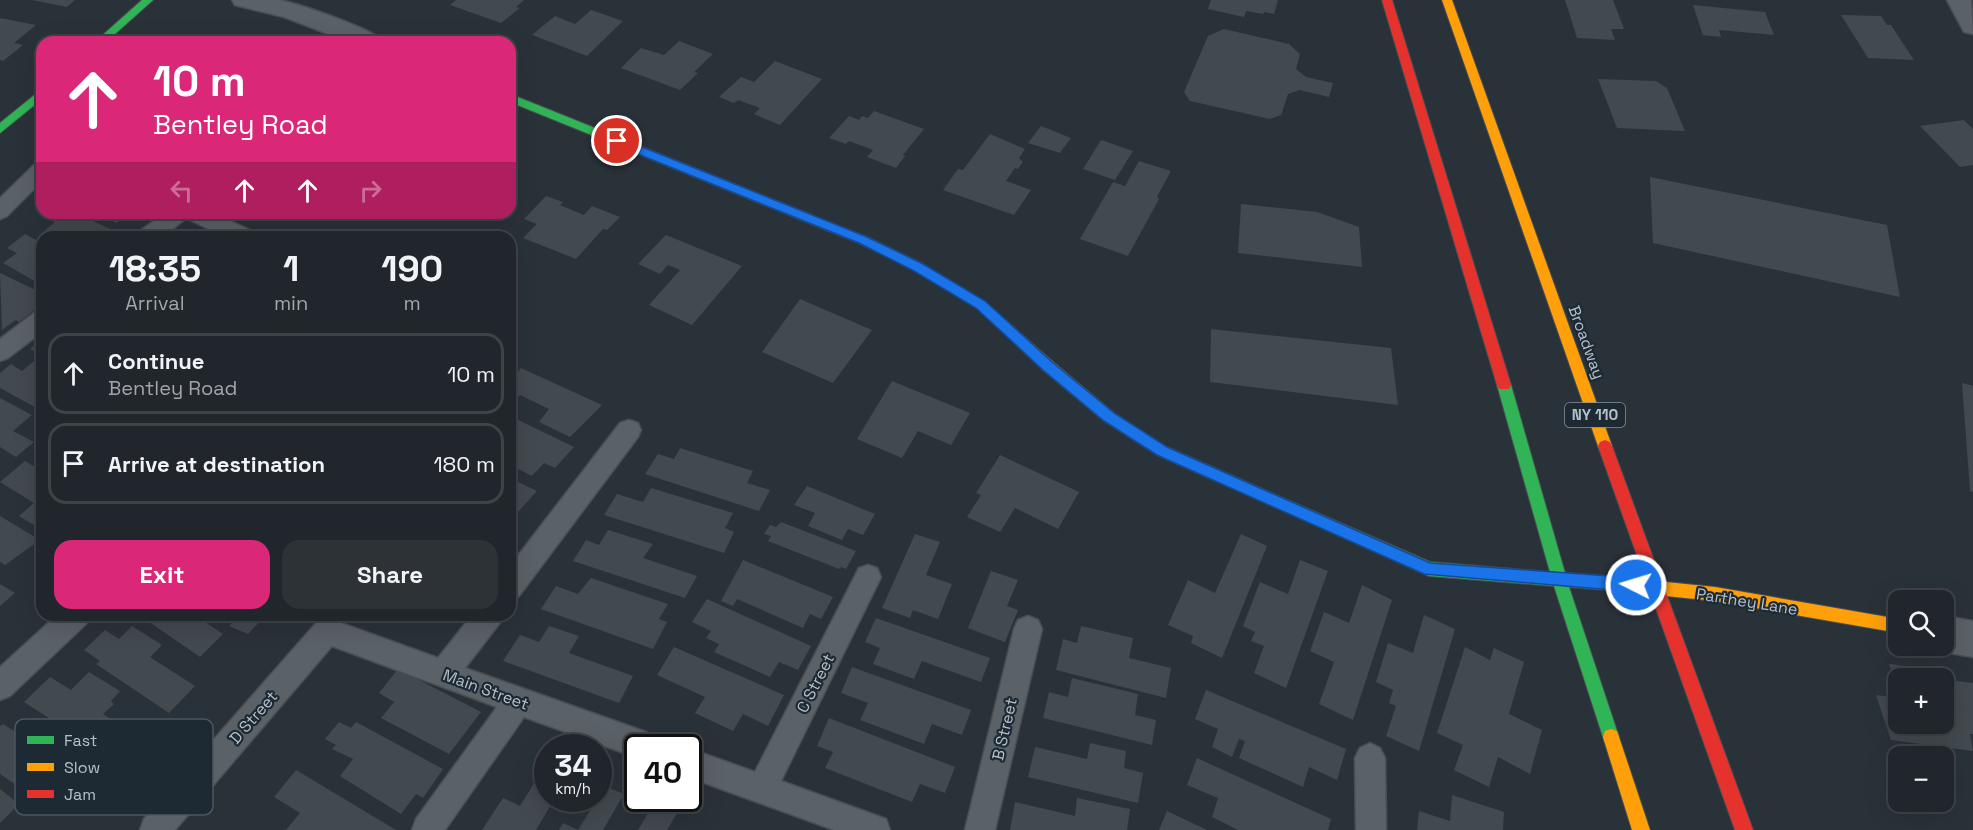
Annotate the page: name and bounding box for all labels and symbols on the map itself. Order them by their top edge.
pin [591,115,642,166]
street label: Broadway [1564,302,1610,382]
road number: NY 110 [1565,403,1625,427]
position arrow [1604,553,1668,617]
street label: Parthey Lane [1695,583,1799,620]
street label: C Street [792,650,839,716]
street label: Main Street [440,664,532,715]
street label: D Street [225,686,282,748]
street label: B Street [987,696,1022,762]
legend [15,719,213,815]
text: Fast [64,730,97,751]
speed limit sign: 40 [624,734,702,812]
text: Slow [64,757,100,778]
text: Jam [64,784,96,805]

